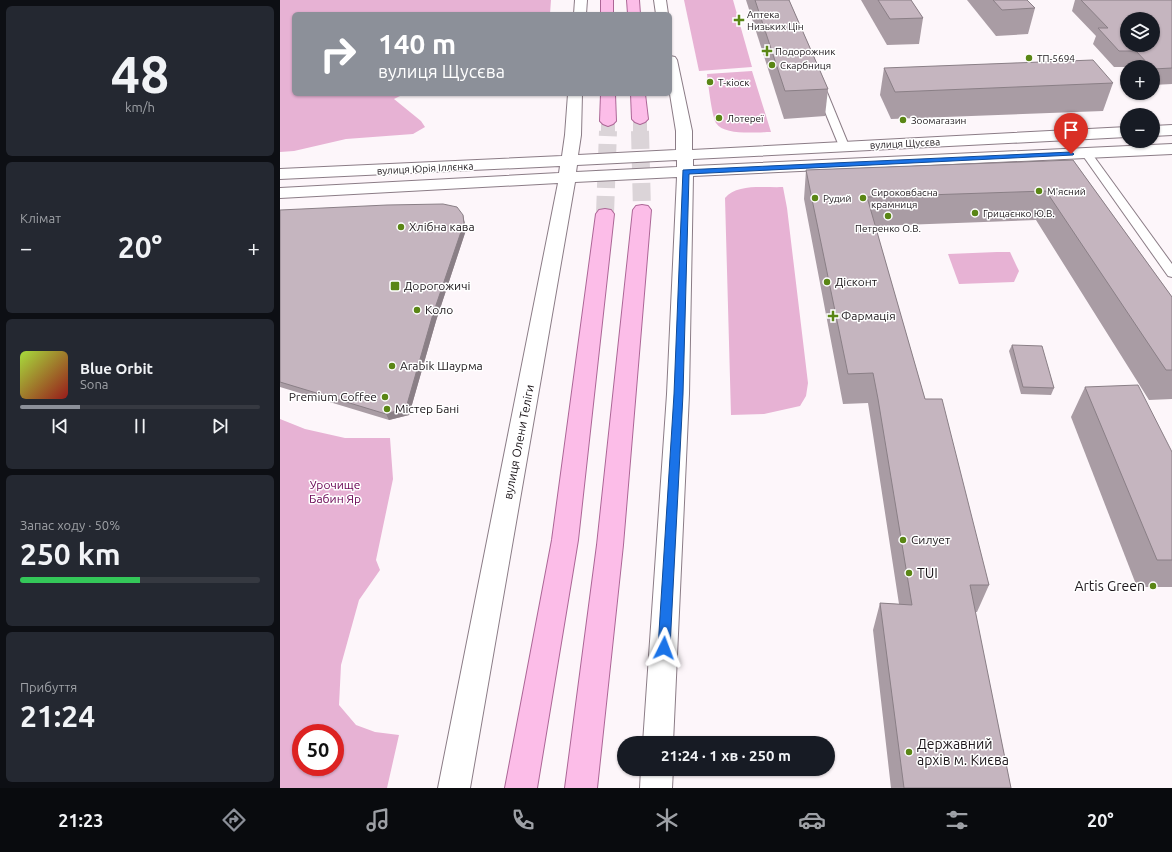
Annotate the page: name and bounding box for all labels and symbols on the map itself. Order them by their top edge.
place label: Аптека Низьких Цін [747,9,804,32]
marker: Аптека Низьких Цін [734,15,744,25]
marker: Подорожник [762,46,772,56]
place label: Подорожник [775,46,835,57]
marker: ТП-5694 [1024,53,1034,63]
place label: ТП-5694 [1037,53,1075,64]
marker: Скарбниця [767,60,777,70]
place label: Скарбниця [780,60,831,71]
marker: Т-кіоск [705,77,715,87]
place label: Т-кіоск [718,77,749,88]
marker: Лотереї [714,113,724,123]
place label: Лотереї [727,113,764,124]
pin [1054,113,1088,154]
marker: Зоомагазин [898,115,908,125]
place label: Зоомагазин [911,115,966,126]
street label: вулиця Щусєва [870,136,941,151]
street label: вулиця Юрія Іллєнка [376,160,474,177]
marker: М'ясний [1034,186,1044,196]
place label: М'ясний [1047,186,1086,197]
place label: Сироковбасна крамниця [871,187,938,210]
marker: Рудий [810,193,820,203]
place label: Рудий [823,193,852,204]
marker: Сироковбасна крамниця [858,193,868,203]
marker: Грицаєнко Ю.В. [970,208,980,218]
place label: Грицаєнко Ю.В. [983,208,1055,219]
marker: Петренко О.В. [883,211,893,221]
place label: Хлібна кава [409,220,475,233]
marker: Хлібна кава [396,222,406,232]
place label: Петренко О.В. [855,223,921,234]
place label: Дісконт [835,275,878,288]
marker: Дісконт [822,277,832,287]
place label: Дорогожичі [404,279,470,292]
marker: Дорогожичі [389,280,401,292]
place label: Коло [425,303,453,316]
marker: Коло [412,305,422,315]
place label: Фармація [841,309,896,322]
marker: Фармація [828,311,838,321]
place label: Arabik Шаурма [400,359,483,372]
marker: Arabik Шаурма [387,361,397,371]
street label: вулиця Олени Теліги [501,383,536,500]
place label: Premium Coffee [289,390,377,403]
marker: Premium Coffee [380,392,390,402]
place label: Містер Бані [395,402,459,415]
marker: Містер Бані [382,404,392,414]
park label: Урочище Бабин Яр [309,478,361,505]
place label: Силует [911,533,951,546]
marker: Силует [898,535,908,545]
place label: TUI [917,565,938,581]
marker: TUI [904,568,914,578]
place label: Artis Green [1074,578,1145,594]
marker: Artis Green [1148,581,1158,591]
position arrow [643,627,685,669]
speed limit sign: 50 [292,724,344,776]
place label: Державний архів м. Києва [917,736,1009,768]
marker: Державний архів м. Києва [904,747,914,757]

